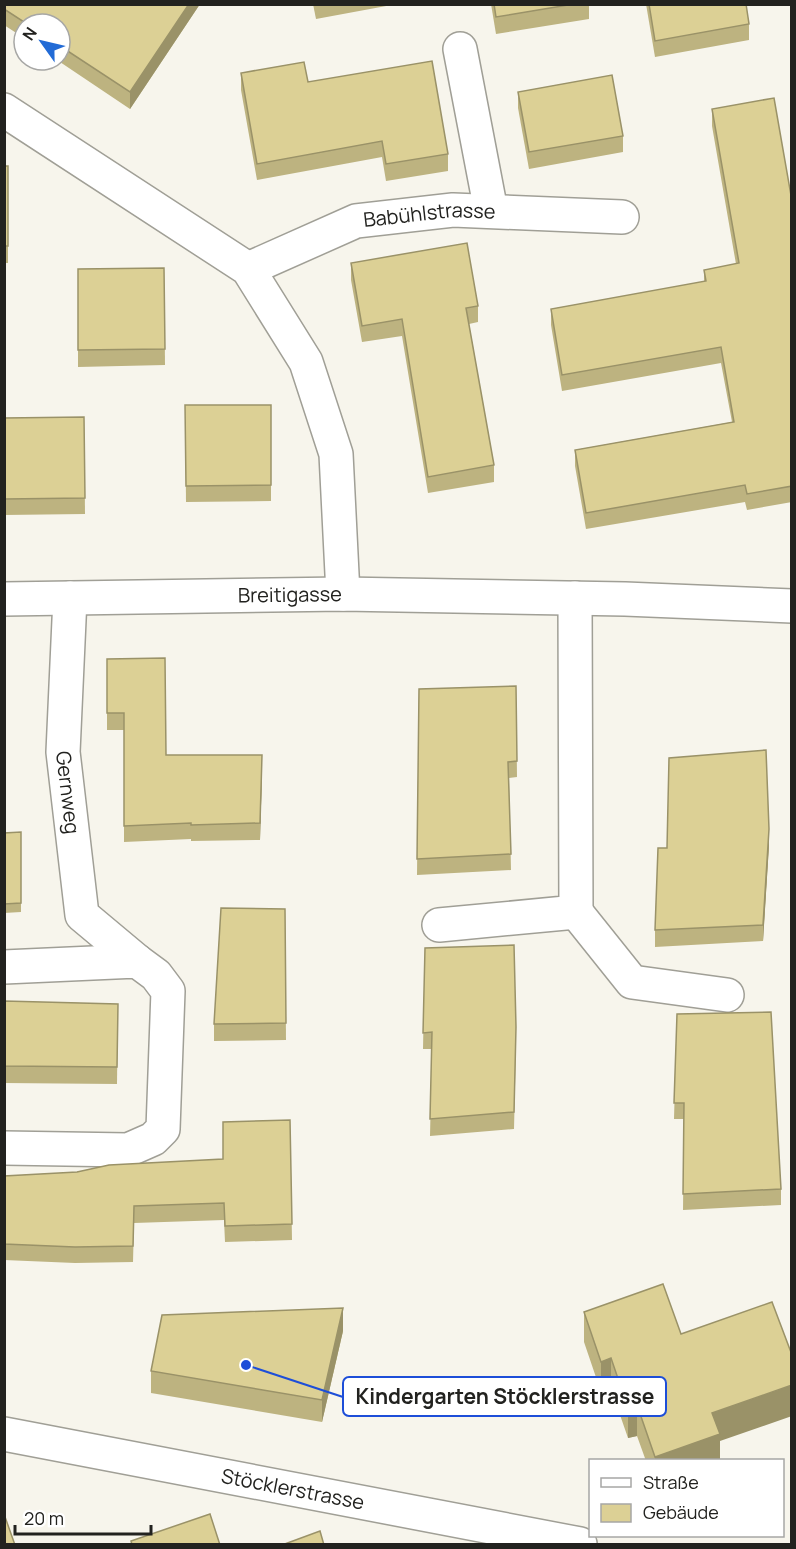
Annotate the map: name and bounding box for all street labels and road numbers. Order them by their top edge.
street label: Babühlstrasse [362,196,496,233]
street label: Breitigasse [238,580,342,609]
street label: Gernweg [50,750,86,836]
street label: Stöcklerstrasse [219,1462,367,1516]

